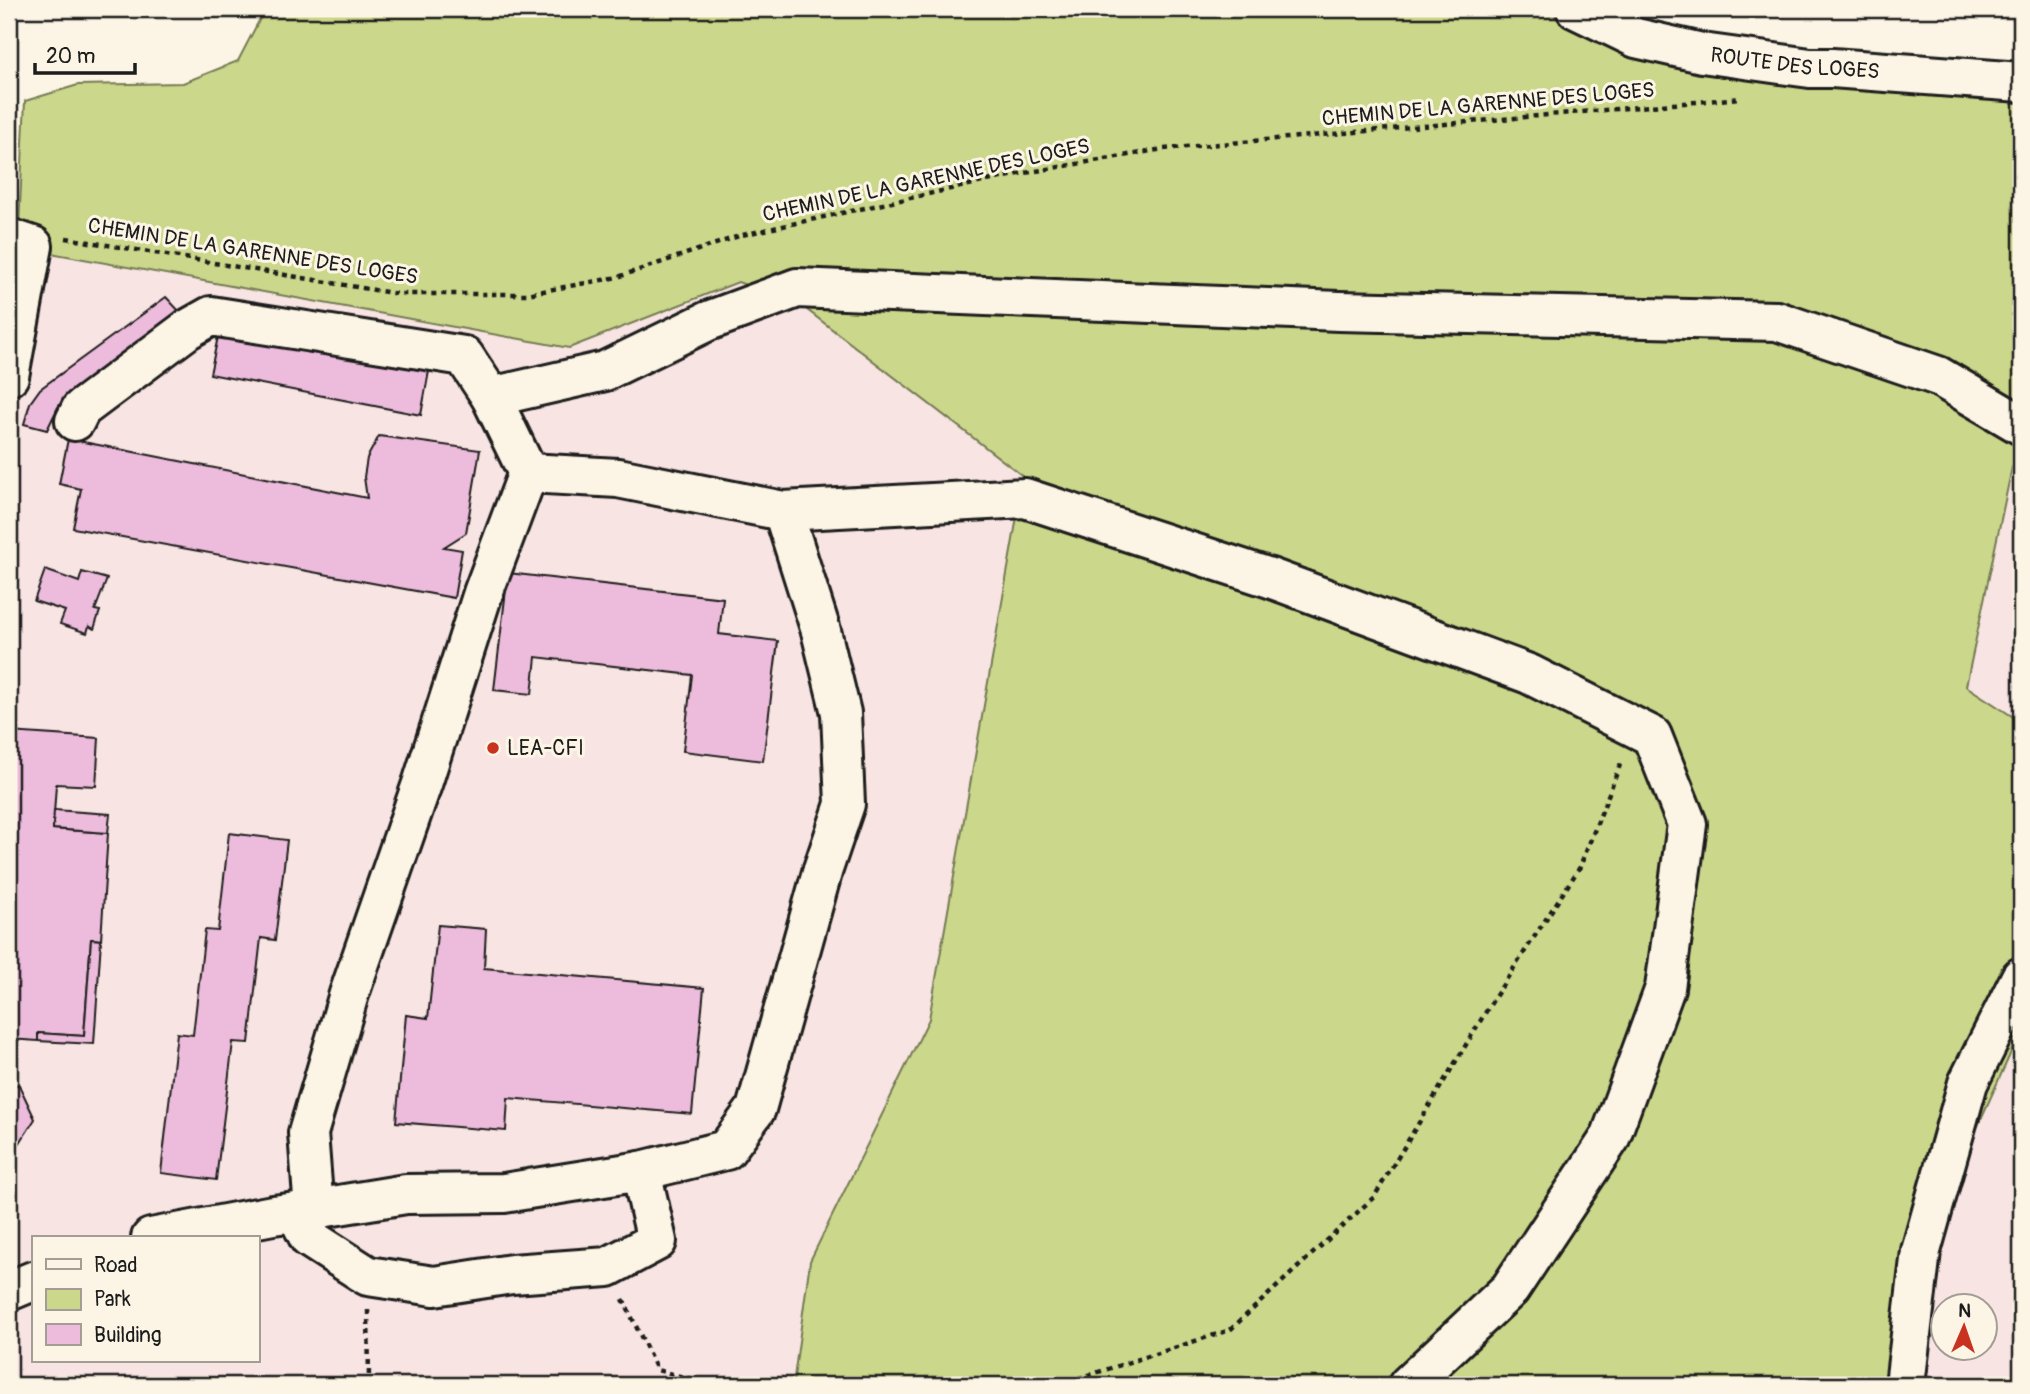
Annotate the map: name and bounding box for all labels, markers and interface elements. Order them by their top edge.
scale bar [35,32,135,76]
street label: ROUTE DES LOGES [1709,41,1880,85]
text: 20 m [46,43,95,70]
street label: CHEMIN DE LA GARENNE DES LOGES [1321,77,1655,132]
street label: CHEMIN DE LA GARENNE DES LOGES [760,133,1092,228]
street label: CHEMIN DE LA GARENNE DES LOGES [86,212,420,291]
place label: LEA-CFI [507,735,584,762]
marker: LEA-CFI [485,740,501,756]
legend [32,1236,259,1362]
text: Road [94,1252,138,1279]
text: Park [94,1286,131,1313]
north arrow [1928,1292,1998,1362]
text: N [1958,1299,1972,1323]
text: Building [94,1322,161,1349]

